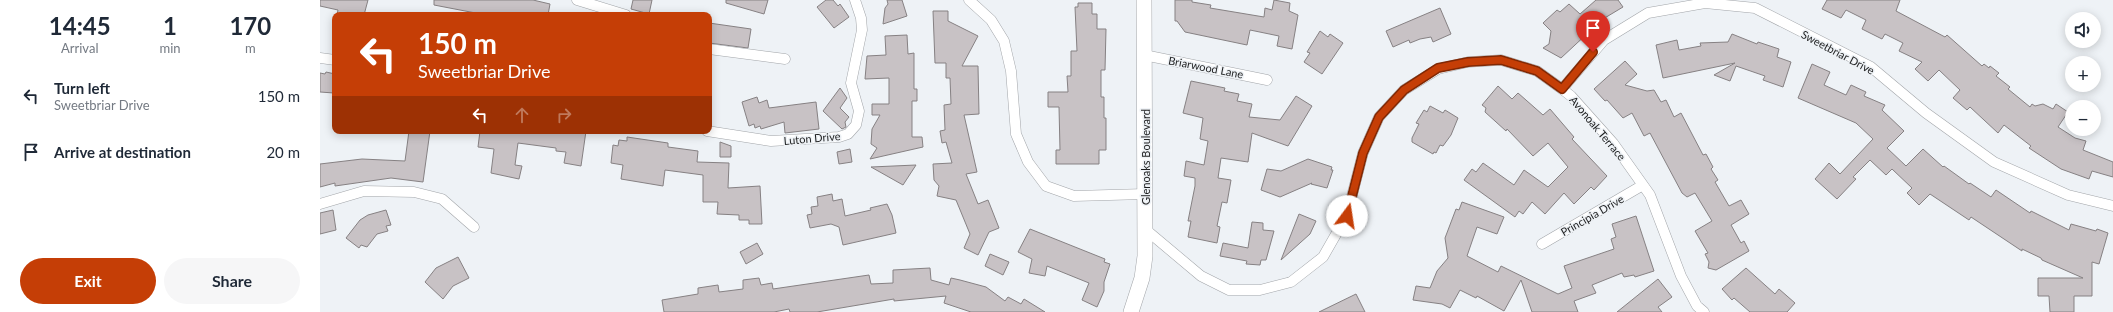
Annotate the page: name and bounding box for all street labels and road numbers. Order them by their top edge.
street label: Sweetbriar Drive [1799,27,1877,77]
street label: Briarwood Lane [1167,53,1245,81]
street label: Avonoak Terrace [1567,93,1629,163]
street label: Glenoaks Boulevard [1139,109,1152,205]
street label: Luton Drive [783,129,841,147]
street label: Principia Drive [1558,192,1626,238]

